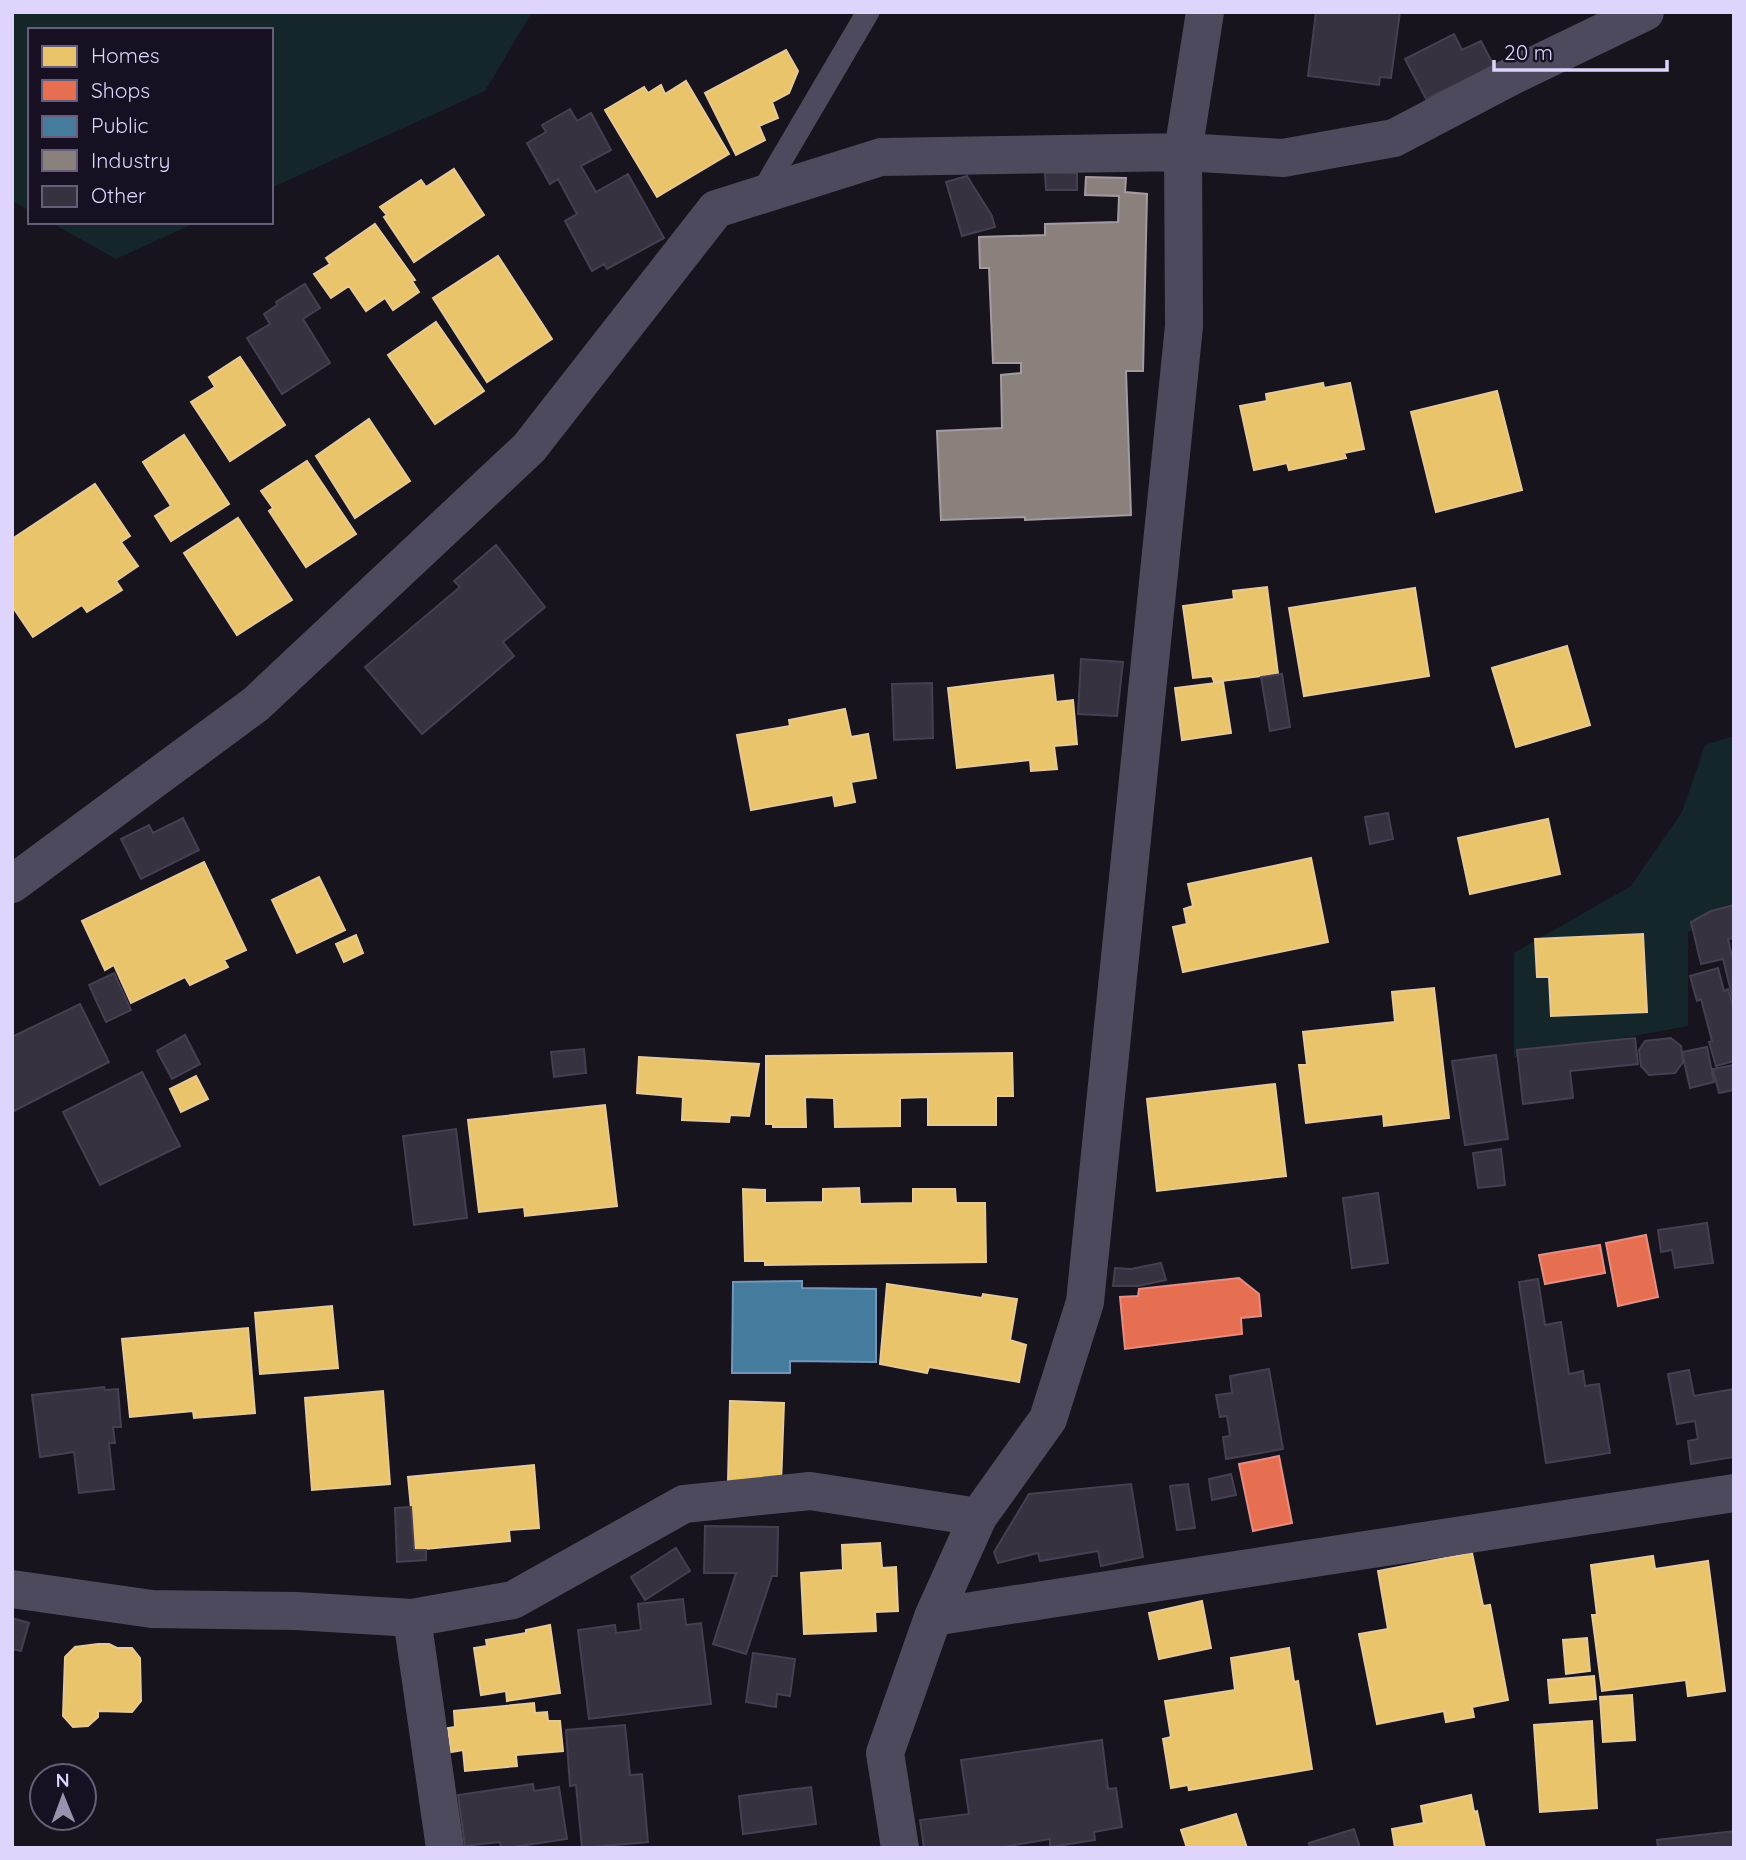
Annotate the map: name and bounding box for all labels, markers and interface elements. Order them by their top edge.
legend [28,28,273,224]
scale bar [1494,28,1667,72]
text: 20 m [1504,39,1553,65]
text: Homes [91,42,160,68]
text: Shops [91,77,150,103]
text: Public [91,112,148,138]
text: Industry [91,147,170,173]
text: Other [91,182,146,208]
north arrow [28,1762,98,1832]
text: N [56,1768,70,1792]

